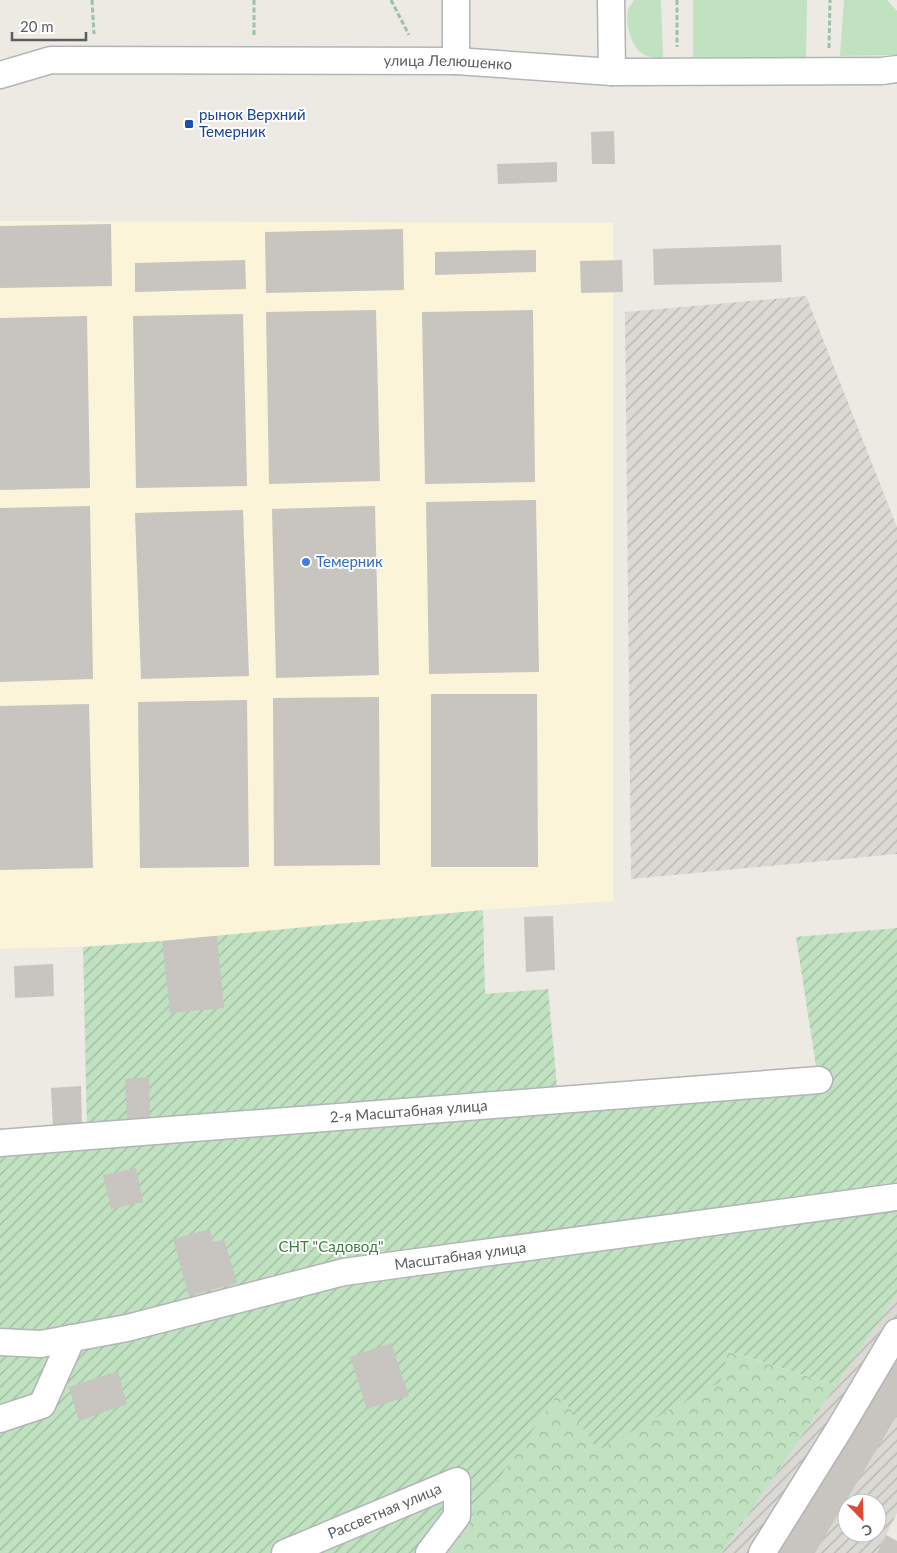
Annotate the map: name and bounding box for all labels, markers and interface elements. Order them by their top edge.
scale bar [12,10,86,42]
text: 20 m [20,17,54,35]
street label: улица Лелюшенко [383,51,513,73]
place label: рынок Верхний Темерник [199,105,306,140]
marker: рынок Верхний Темерник [183,118,195,130]
place label: Темерник [316,552,383,570]
marker: Темерник [300,556,312,568]
street label: 2-я Масштабная улица [329,1096,488,1126]
park label: СНТ "Садовод" [278,1237,384,1255]
street label: Масштабная улица [393,1237,527,1273]
street label: Рассветная улица [325,1479,444,1542]
north arrow [837,1493,887,1543]
text: С [859,1521,875,1540]

